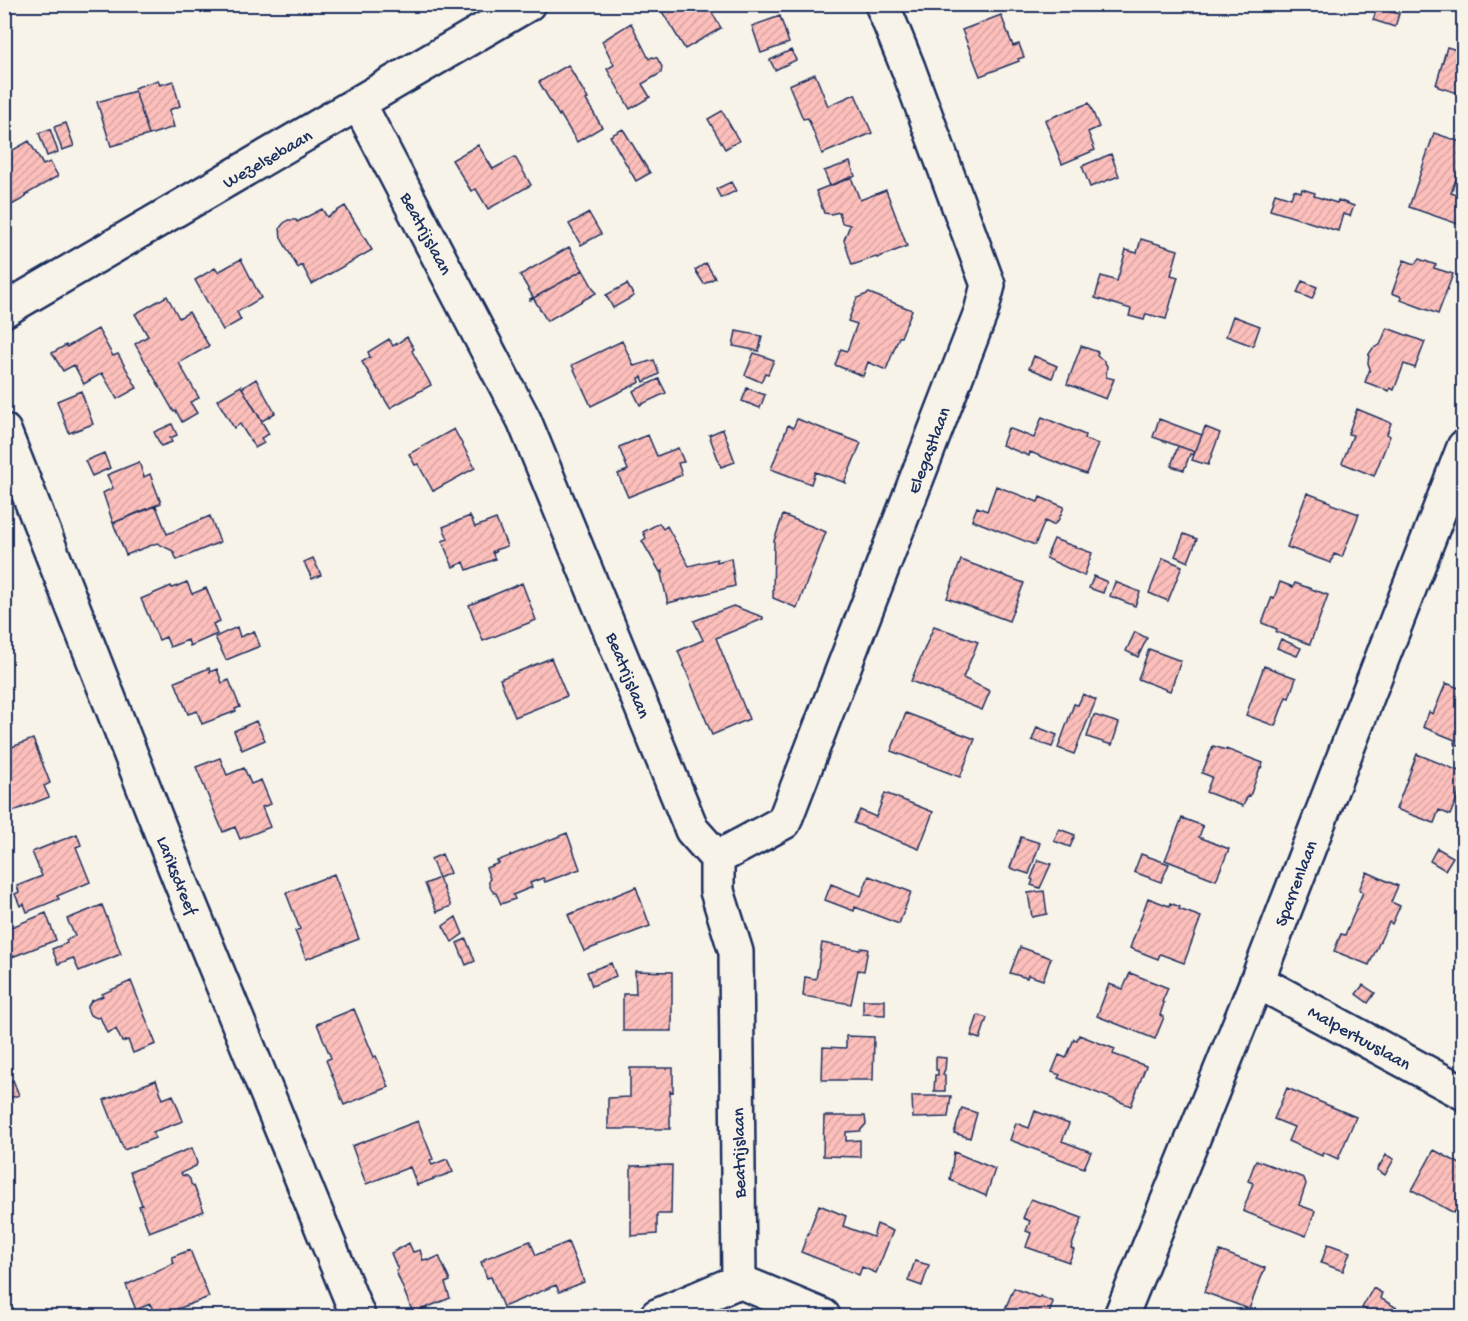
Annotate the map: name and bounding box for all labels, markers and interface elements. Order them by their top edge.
street label: Wezelsebaan [220,126,317,194]
street label: Beatrijslaan [394,188,456,279]
street label: Elegastlaan [904,404,957,497]
street label: Beatrijslaan [600,629,654,722]
street label: Lariksdreef [150,834,201,920]
street label: Sparrenlaan [1271,838,1323,930]
street label: Malpertuuslaan [1304,1002,1414,1076]
street label: Beatrijslaan [729,1107,752,1199]

